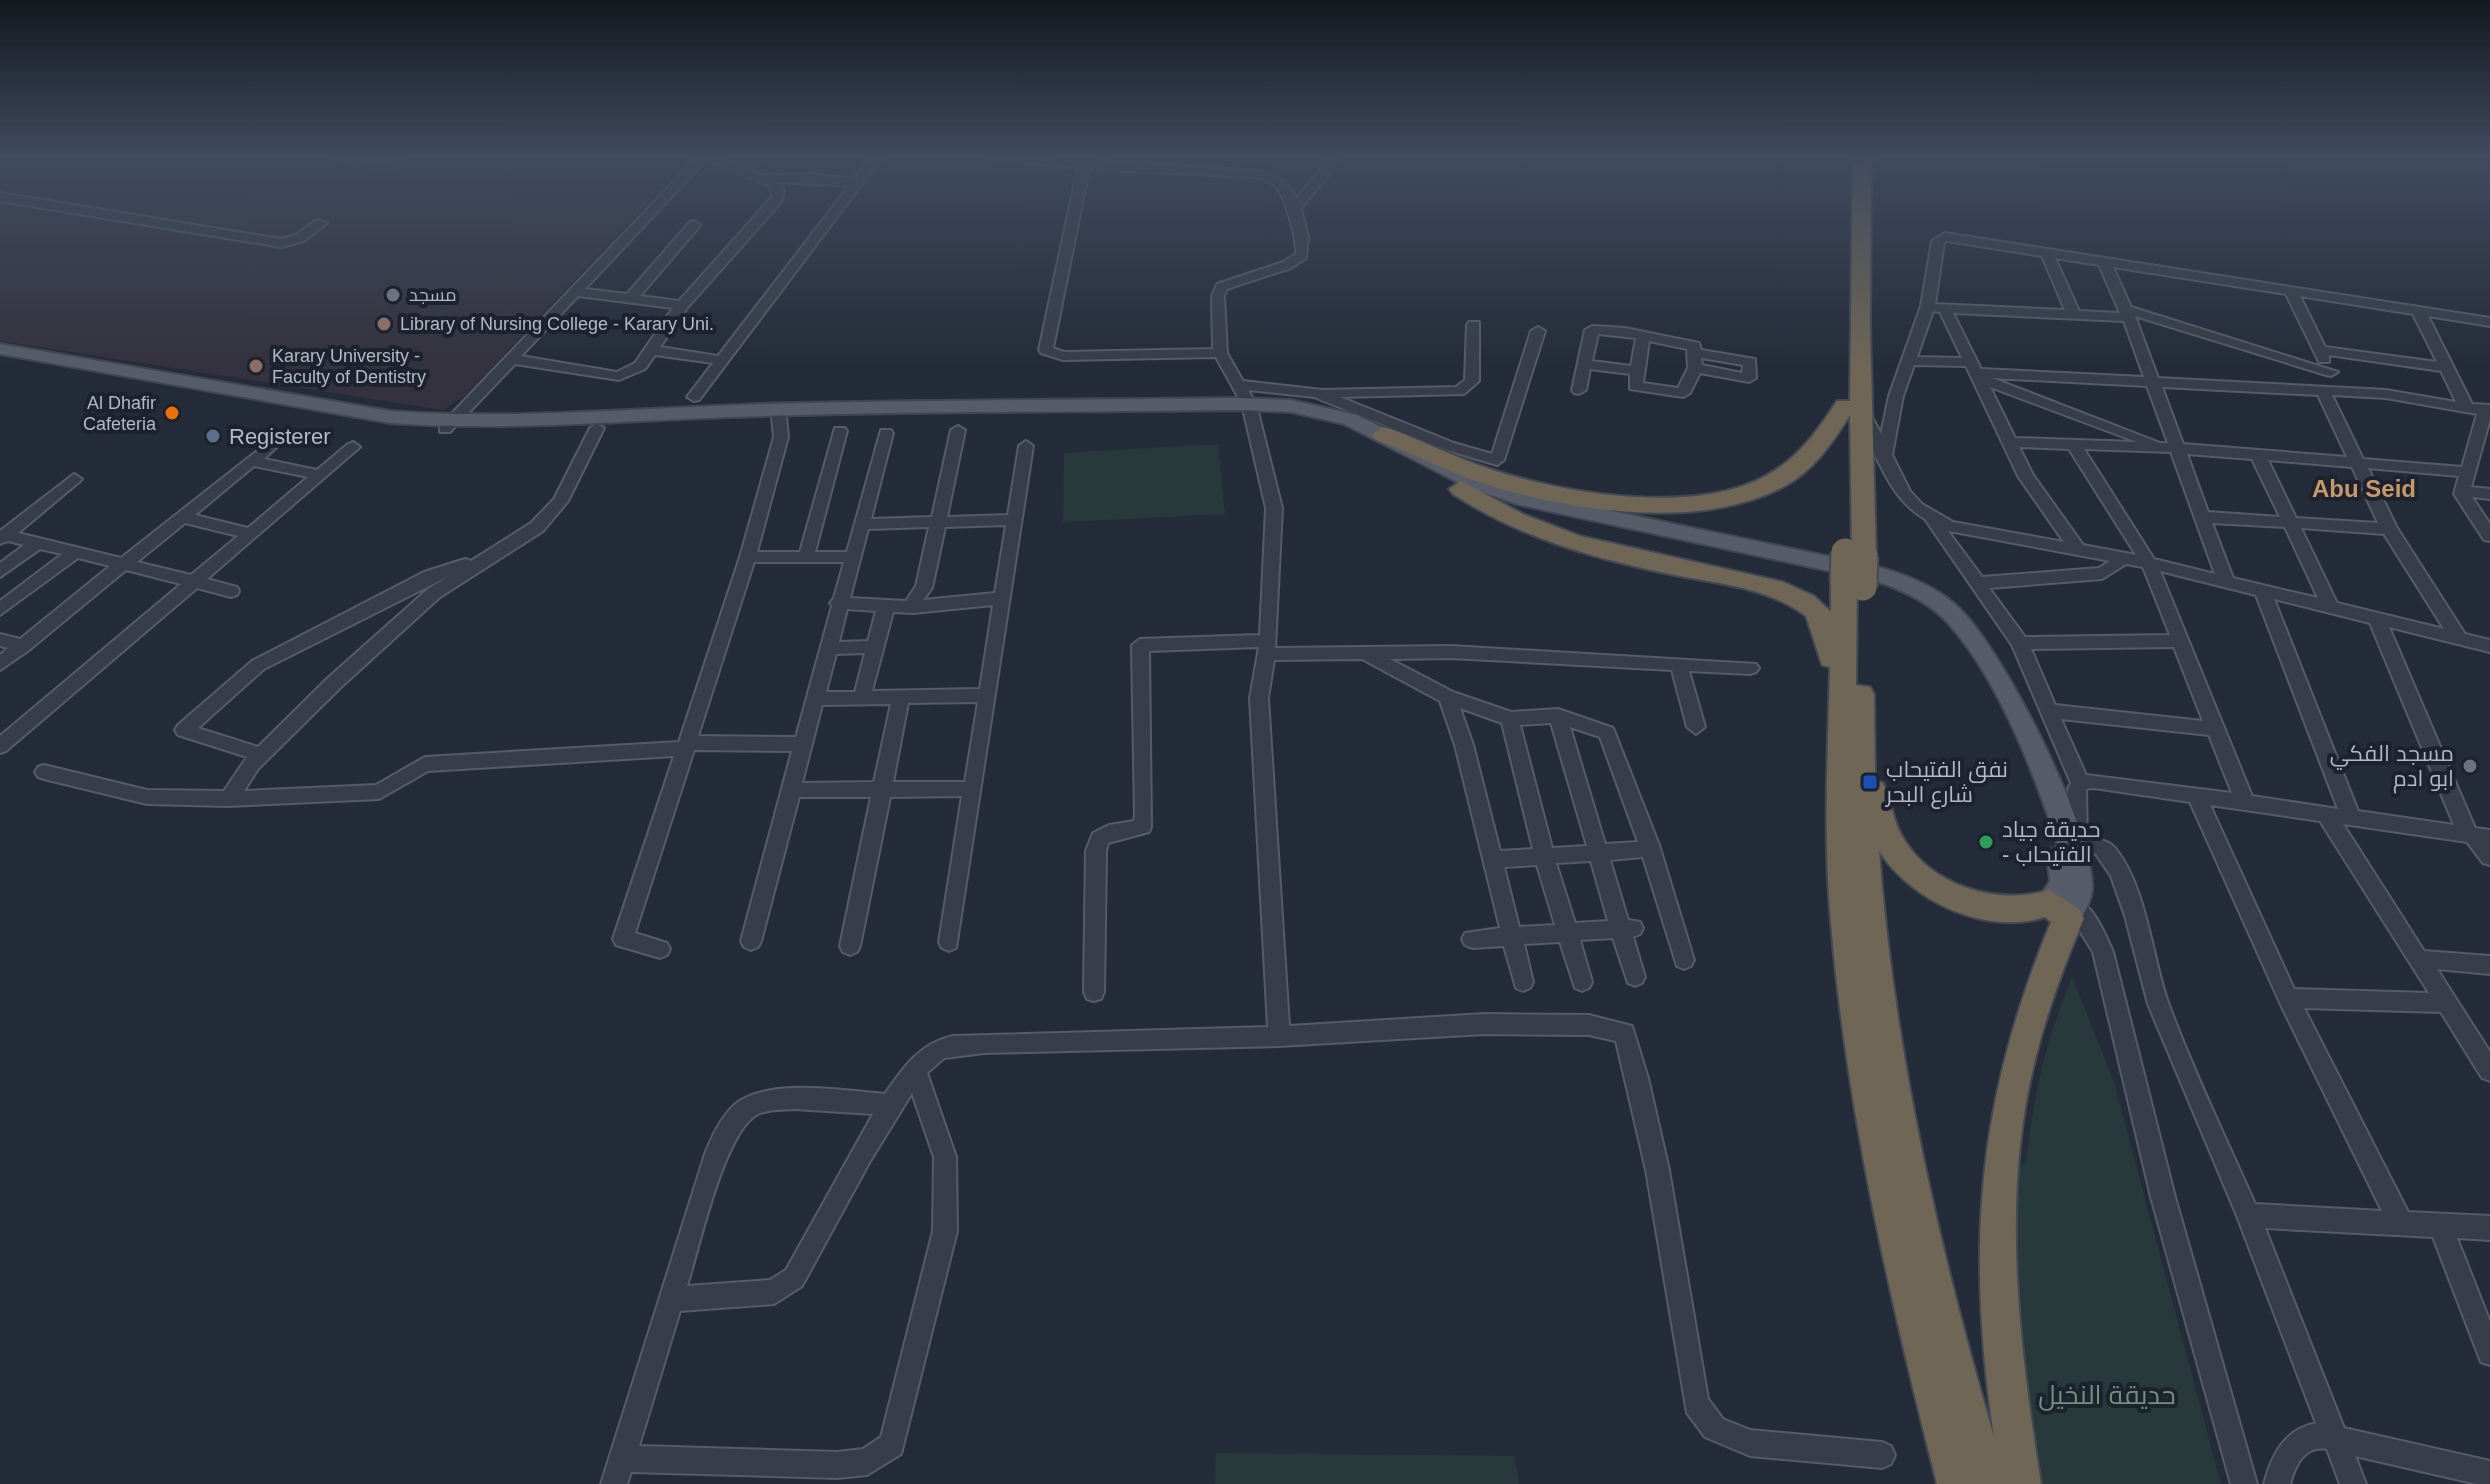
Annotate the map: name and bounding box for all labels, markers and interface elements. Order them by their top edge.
place label: مسجد [409,285,457,305]
marker: مسجد [384,286,402,304]
place label: Library of Nursing College - Karary Uni. [400,314,714,334]
marker: Library of Nursing College - Karary Uni. [375,315,393,333]
place label: Karary University - Faculty of Dentistry [272,346,426,387]
marker: Karary University - Faculty of Dentistry [247,357,265,375]
place label: Al Dhafir Cafeteria [83,393,157,434]
marker: Al Dhafir Cafeteria [163,404,181,422]
place label: Registerer [229,424,330,449]
marker: Registerer [204,427,222,445]
district label: Abu Seid [2312,475,2416,502]
place label: مسجد الفكي ابو ادم [2330,741,2454,794]
place label: نفق الفتيحاب شارع البحر [1884,757,2008,809]
marker: مسجد الفكي ابو ادم [2461,757,2479,775]
marker: نفق الفتيحاب شارع البحر [1861,773,1879,791]
place label: حديقة جياد - الفتيحاب [2002,817,2101,867]
marker: حديقة جياد - الفتيحاب [1977,833,1995,851]
park label: حديقة النخيل [2038,1380,2176,1411]

